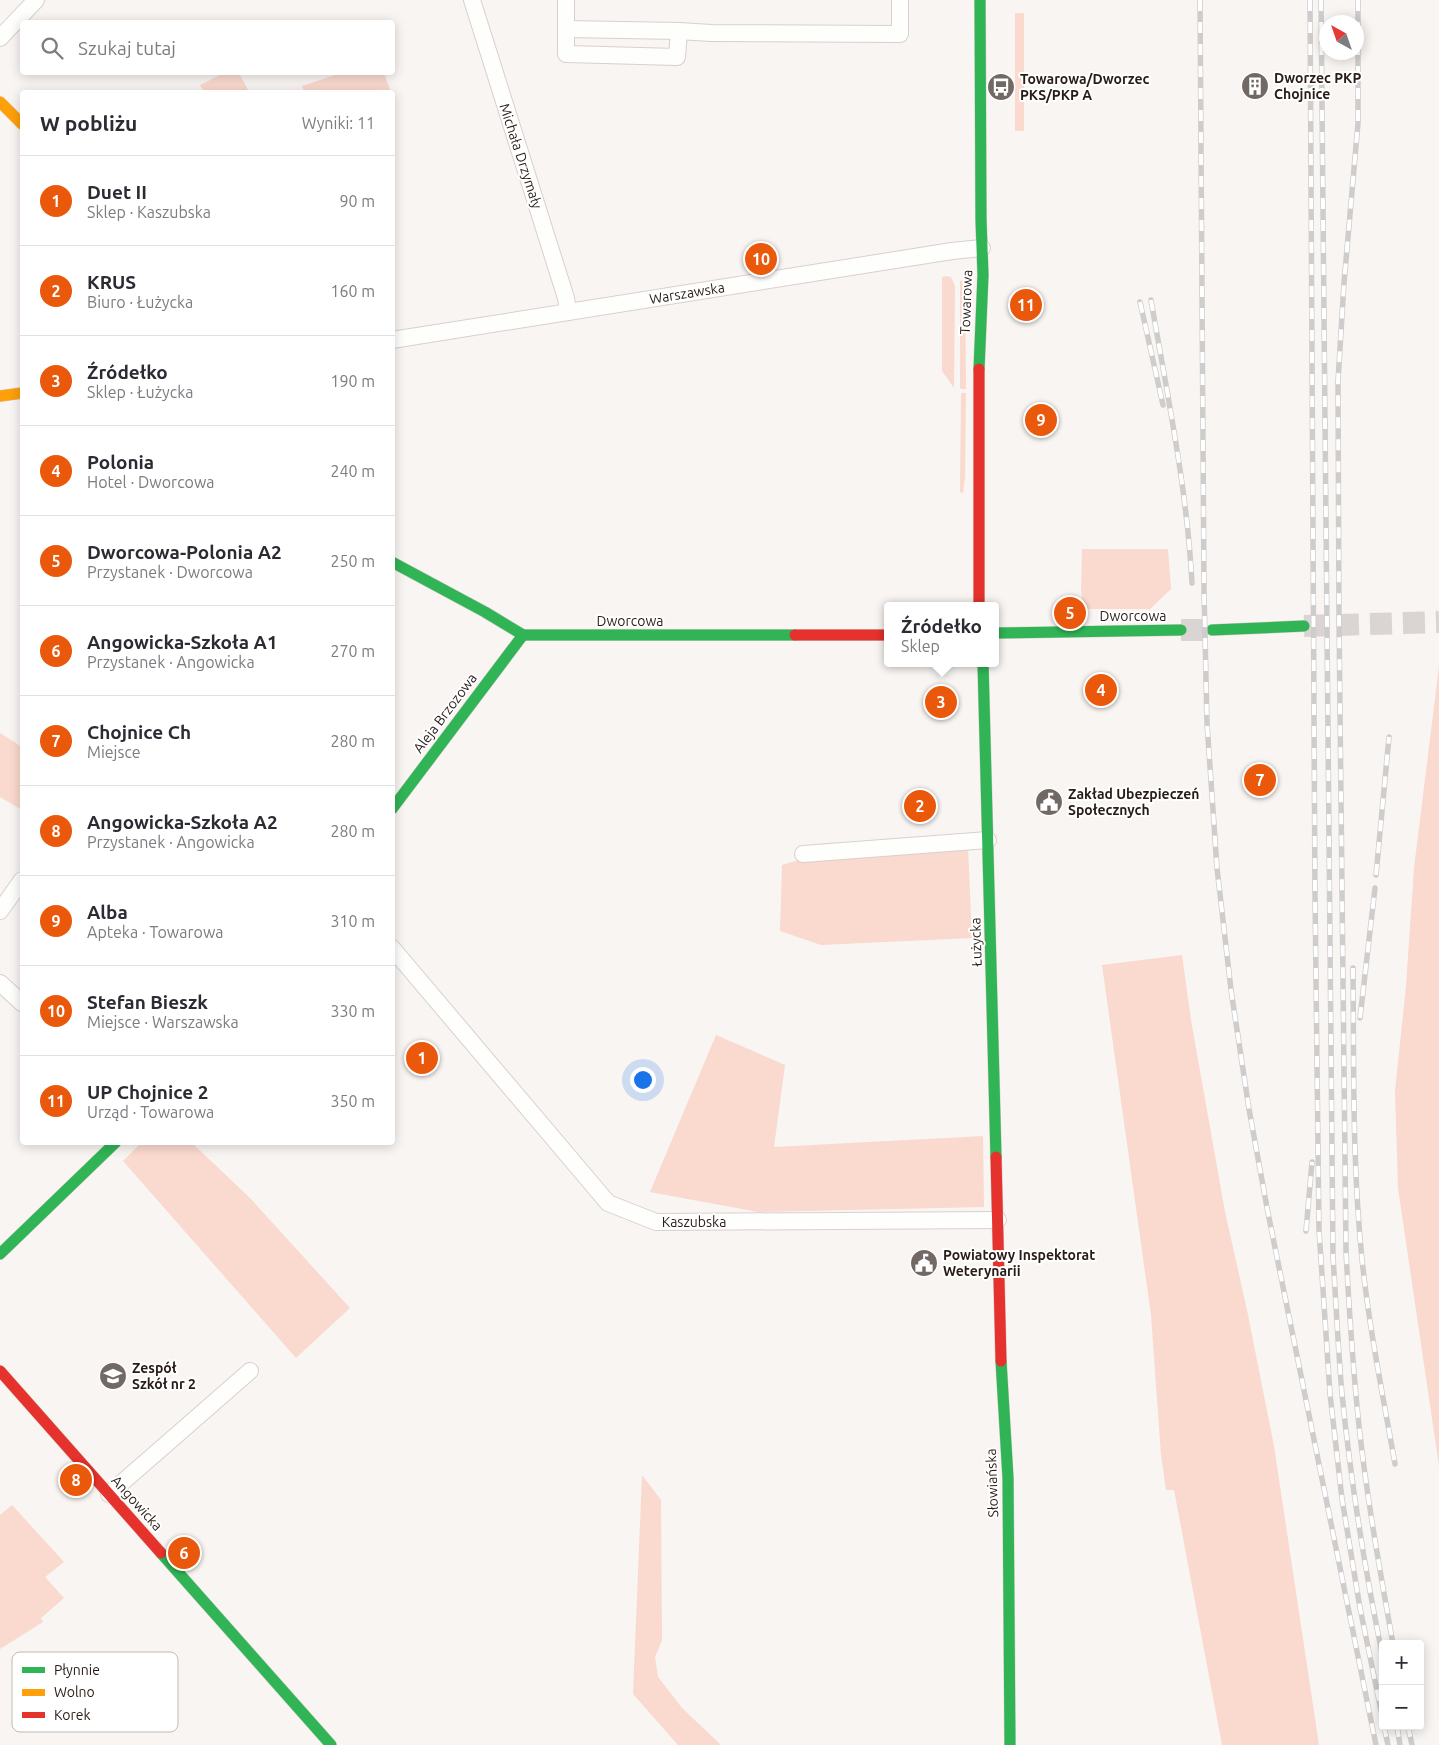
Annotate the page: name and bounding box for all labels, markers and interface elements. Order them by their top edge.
north arrow [1319,15,1364,60]
search box [20,20,395,75]
icon: search [38,34,66,62]
text: Szukaj tutaj [78,37,176,59]
place label: Dworzec PKP Chojnice [1274,70,1361,102]
place label: Towarowa/Dworzec PKS/PKP A [1020,71,1149,103]
building icon: Dworzec PKP Chojnice [1240,71,1270,101]
bus stop icon: Towarowa/Dworzec PKS/PKP A [986,72,1016,102]
street label: Michała Drzymały [496,101,546,211]
text: W pobliżu [40,111,137,135]
text: Wyniki: 11 [302,114,375,132]
text: Duet II [87,181,147,203]
text: 1 [51,192,61,210]
text: 90 m [339,192,375,210]
text: Sklep · Kaszubska [87,203,211,221]
pin: 10 [745,240,777,278]
street label: Towarowa [957,269,975,335]
text: KRUS [87,271,136,293]
street label: Warszawska [648,279,726,307]
text: 2 [51,282,61,300]
text: 160 m [330,282,375,300]
pin: 11 [1010,286,1042,324]
text: Biuro · Łużycka [87,293,193,311]
text: Źródełko [87,361,168,383]
text: 3 [51,372,61,390]
text: 190 m [330,372,375,390]
text: Sklep · Łużycka [87,383,193,401]
pin: 9 [1025,401,1057,439]
text: Polonia [87,451,154,473]
text: 4 [51,462,61,480]
text: 240 m [330,462,375,480]
text: Hotel · Dworcowa [87,473,215,491]
text: Dworcowa-Polonia A2 [87,541,282,563]
text: 5 [51,552,61,570]
text: 250 m [330,552,375,570]
text: Przystanek · Dworcowa [87,563,253,581]
pin: 5 [1054,594,1086,632]
popup [884,602,999,667]
street label: Dworcowa [1100,608,1166,624]
street label: Dworcowa [597,613,663,629]
text: Źródełko [901,615,982,637]
text: Angowicka-Szkoła A1 [87,631,278,653]
text: Sklep [901,637,940,655]
text: 6 [51,642,61,660]
text: 270 m [330,642,375,660]
text: Przystanek · Angowicka [87,653,255,671]
street label: Aleja Brzozowa [410,670,480,756]
pin: 4 [1085,671,1117,709]
pin: 3 [925,683,957,721]
text: Chojnice Ch [87,721,191,743]
text: 7 [51,732,61,750]
text: 280 m [330,732,375,750]
text: Miejsce [87,743,141,761]
pin: 7 [1244,761,1276,799]
place label: Zakład Ubezpieczeń Społecznych [1068,786,1199,818]
pin: 2 [904,787,936,825]
public building icon: Zakład Ubezpieczeń Społecznych [1034,787,1064,817]
text: Angowicka-Szkoła A2 [87,811,278,833]
text: 8 [51,822,61,840]
text: 280 m [330,822,375,840]
text: Przystanek · Angowicka [87,833,255,851]
text: Alba [87,901,128,923]
text: 9 [51,912,61,930]
text: 310 m [330,912,375,930]
street label: Łużycka [967,917,985,967]
text: Apteka · Towarowa [87,923,224,941]
text: Stefan Bieszk [87,991,208,1013]
text: 10 [47,1002,65,1020]
text: 330 m [330,1002,375,1020]
text: Miejsce · Warszawska [87,1013,239,1031]
pin: 1 [406,1039,438,1077]
your location [630,1067,656,1093]
text: UP Chojnice 2 [87,1081,208,1103]
text: 11 [47,1092,65,1110]
text: 350 m [330,1092,375,1110]
text: Urząd · Towarowa [87,1103,214,1121]
street label: Kaszubska [662,1214,726,1230]
place label: Powiatowy Inspektorat Weterynarii [943,1247,1095,1279]
public building icon: Powiatowy Inspektorat Weterynarii [909,1248,939,1278]
place label: Zespół Szkół nr 2 [132,1360,196,1392]
school or university icon: Zespół Szkół nr 2 [98,1361,128,1391]
street label: Słowiańska [983,1448,1001,1518]
pin: 8 [60,1461,92,1499]
street label: Angowicka [108,1472,166,1534]
pin: 6 [168,1534,200,1572]
map controls [1379,1640,1424,1730]
button: + [1379,1640,1424,1685]
legend [12,1652,178,1732]
text: Płynnie [54,1662,100,1678]
text: Wolno [54,1684,95,1700]
button: − [1379,1685,1424,1730]
text: Korek [54,1707,91,1723]

